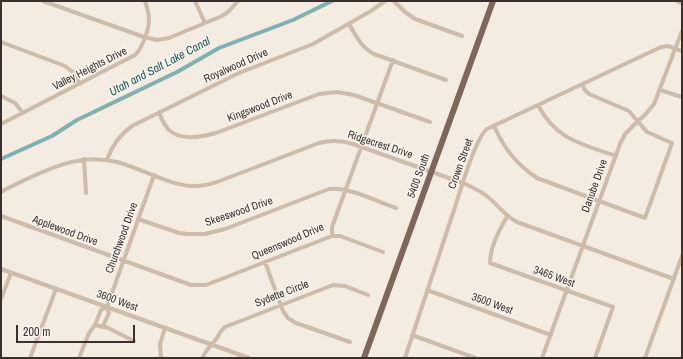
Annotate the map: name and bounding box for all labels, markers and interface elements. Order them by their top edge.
water label: Utah and Salt Lake Canal [107,34,213,100]
street label: Valley Heights Drive [51,45,129,93]
street label: Royalwood Drive [202,46,270,86]
street label: Kingswood Drive [226,89,294,125]
street label: Ridgecrest Drive [346,128,414,162]
street label: Crown Street [446,137,476,191]
street label: 5400 South [405,152,433,200]
street label: Danube Drive [579,158,611,214]
street label: Skeeswood Drive [203,194,275,230]
street label: Churchwood Drive [103,201,141,275]
street label: Applewood Drive [30,213,100,249]
street label: Queenswood Drive [250,221,326,263]
street label: 3465 West [532,263,576,291]
street label: Sydette Circle [253,278,311,310]
street label: 3600 West [95,287,139,315]
street label: 3500 West [470,290,514,318]
scale bar [18,317,137,343]
text: 200 m [23,324,50,340]

